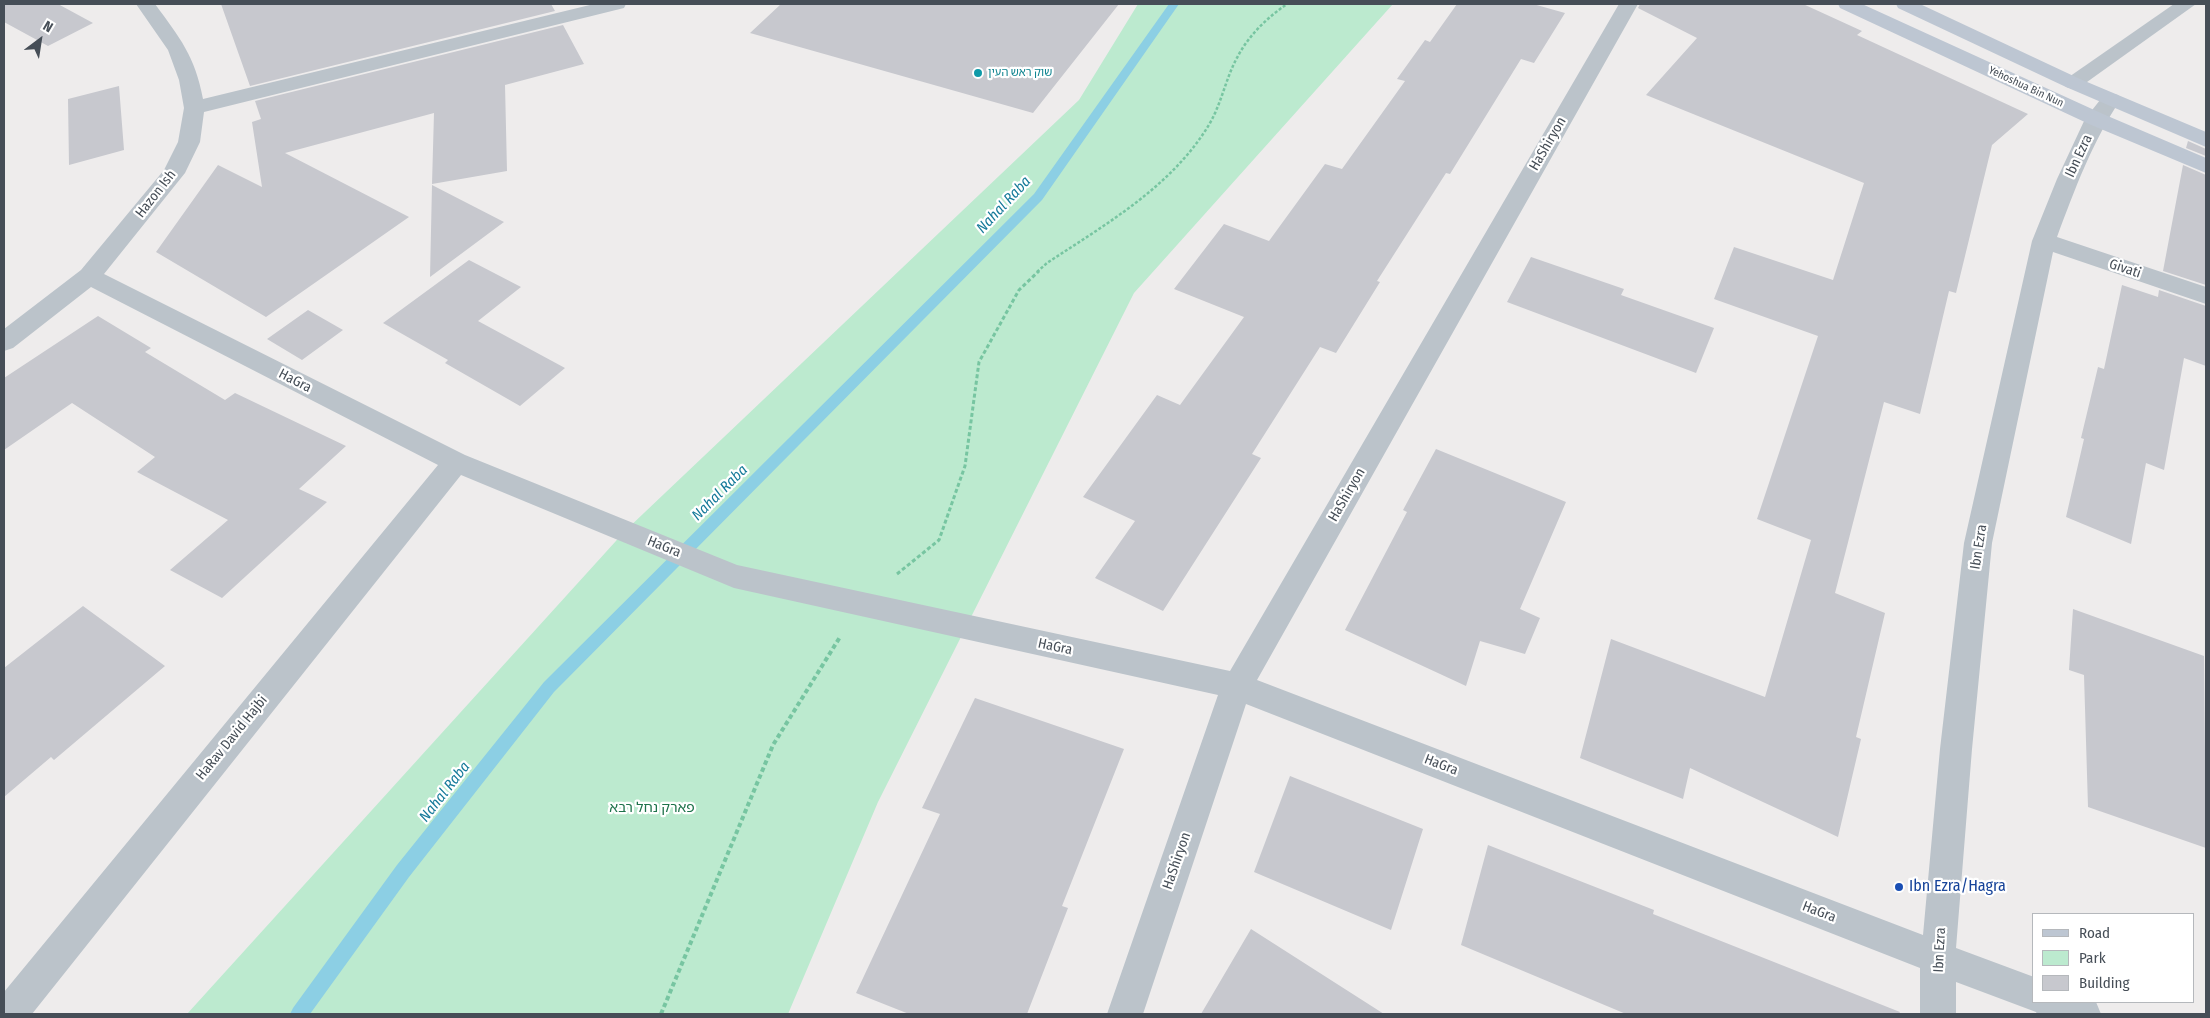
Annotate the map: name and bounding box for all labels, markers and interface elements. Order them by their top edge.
north arrow [15,15,65,65]
text: N [40,17,56,36]
street label: Yehoshua Bin Nun [1986,64,2066,110]
place label: שוק ראש העין [988,66,1052,80]
marker: שוק ראש העין [972,67,984,79]
street label: HaShiryon [1526,114,1570,174]
street label: Ibn Ezra [2062,132,2096,180]
street label: Hazon Ish [132,167,180,221]
water label: Nahal Raba [973,173,1035,237]
street label: Givati [2107,256,2143,282]
street label: HaGra [276,366,314,396]
water label: Nahal Raba [688,461,752,525]
street label: HaShiryon [1325,465,1369,525]
street label: Ibn Ezra [1967,523,1991,571]
street label: HaGra [645,533,683,561]
street label: HaGra [1036,635,1074,659]
street label: HaRav David Hajbi [193,692,271,784]
street label: HaGra [1422,751,1460,779]
water label: Nahal Raba [416,758,474,826]
park label: פארק נחל רבא [609,800,695,816]
street label: HaShiryon [1159,830,1195,892]
place label: Ibn Ezra/Hagra [1909,877,2006,897]
marker: Ibn Ezra/Hagra [1893,881,1905,893]
street label: HaGra [1800,898,1838,926]
legend [2032,913,2195,1003]
text: Road [2079,924,2110,942]
street label: Ibn Ezra [1930,927,1950,973]
text: Park [2079,949,2106,967]
text: Building [2079,974,2130,992]

